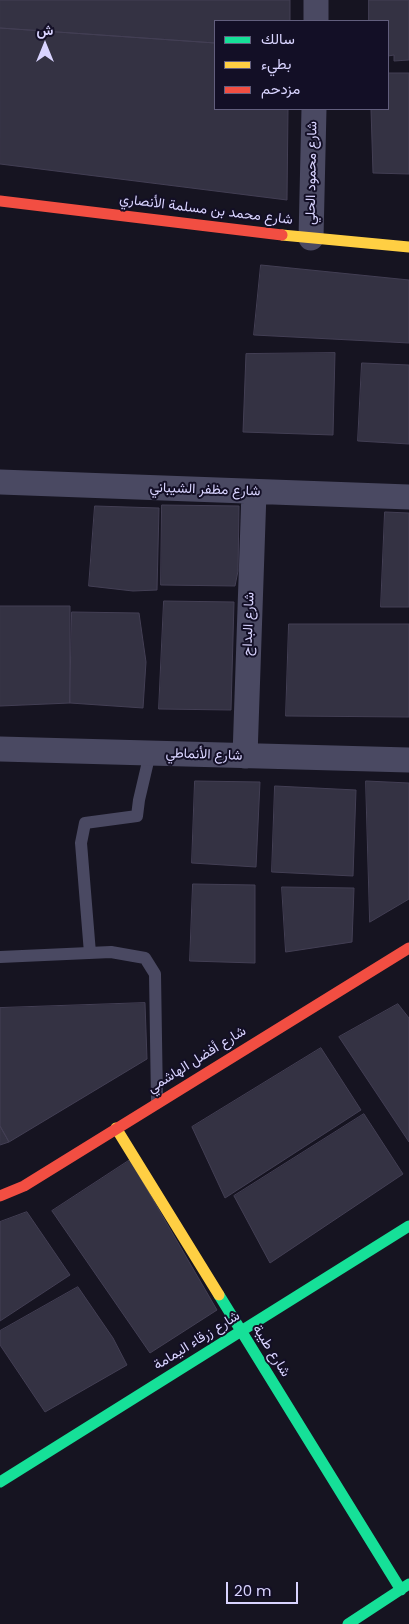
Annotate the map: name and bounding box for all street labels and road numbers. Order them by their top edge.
street label: شارع محمود الحلي [303,121,321,225]
street label: شارع محمد بن مسلمة الأنصاري [118,191,294,229]
street label: شارع مظفر الشيباني [149,480,261,500]
street label: شارع البداح [239,592,259,656]
street label: شارع الأنماطي [165,745,243,765]
street label: شارع أفضل الهاشمي [145,1023,249,1097]
street label: شارع زرقاء اليمامة [151,1308,243,1374]
street label: شارع طيبة [248,1322,294,1380]

